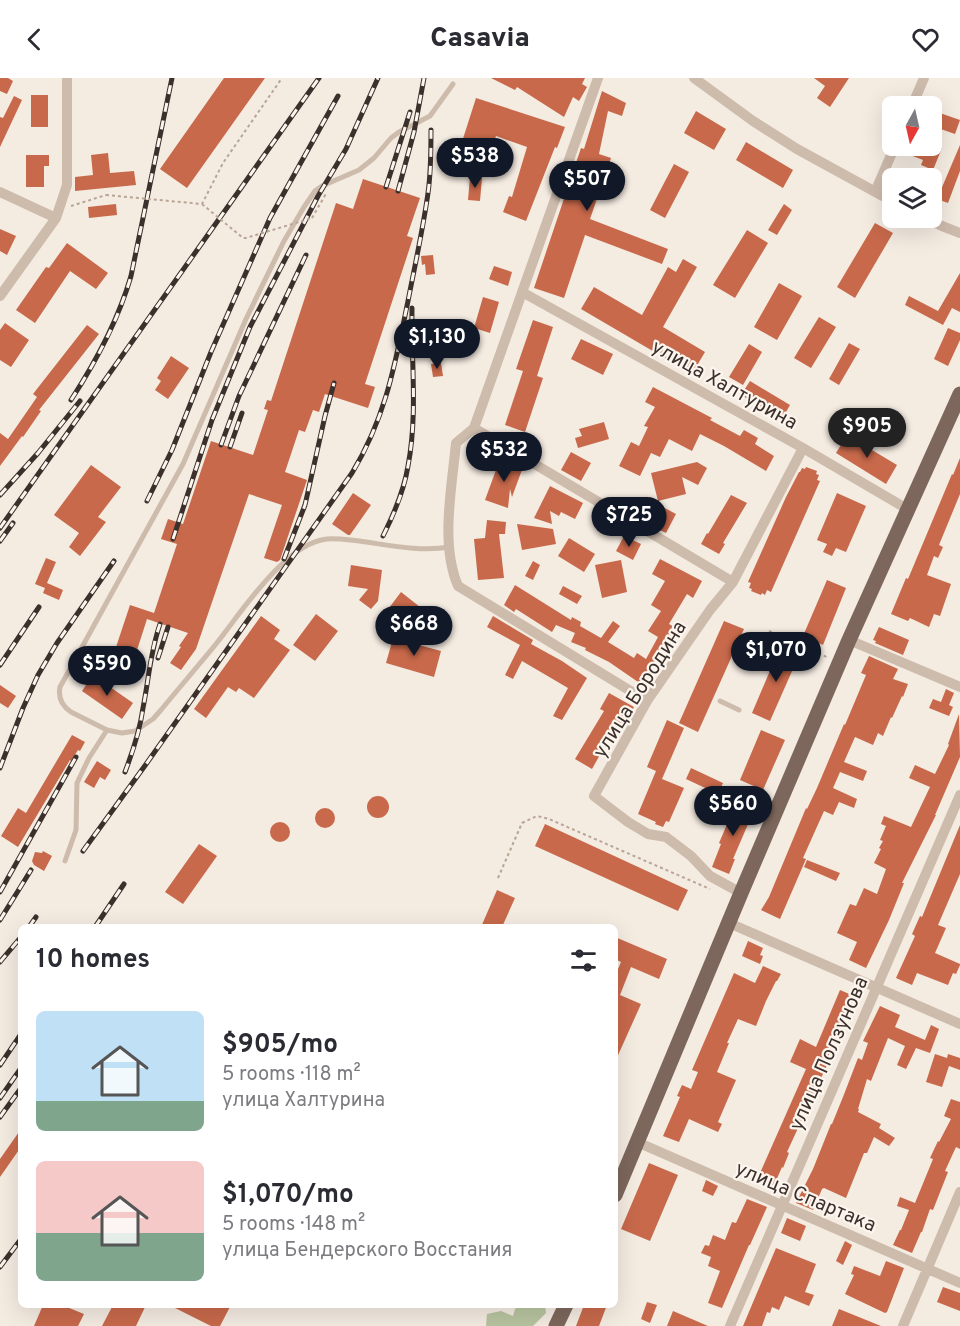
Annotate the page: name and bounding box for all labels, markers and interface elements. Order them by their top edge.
text: Casavia [430,22,530,56]
icon: back [18,23,51,56]
icon: heart [909,23,942,56]
north arrow [882,96,942,156]
map controls [882,96,942,228]
pin: $538 [439,138,511,189]
text: $538 [451,144,499,170]
pin: $507 [551,161,623,212]
text: $507 [563,167,611,193]
button: layers [882,168,942,228]
pin: $1,130 [388,319,486,370]
text: $1,130 [408,325,466,351]
street label: улица Халтурина [646,335,802,437]
pin: $905 [831,408,903,459]
text: $905 [842,414,892,440]
pin: $532 [468,432,540,483]
text: $532 [480,438,528,464]
pin: $725 [593,497,665,548]
text: $725 [606,503,652,529]
pin: $668 [378,606,450,657]
text: $668 [389,612,439,638]
street label: улица Бородина [588,617,693,764]
pin: $1,070 [727,632,825,683]
text: $1,070 [745,638,807,664]
pin: $590 [71,646,143,697]
text: $590 [82,652,132,678]
pin: $560 [697,786,769,837]
text: $560 [708,792,758,818]
text: 10 homes [36,944,150,977]
icon: filters [567,944,600,977]
street label: улица Ползунова [784,973,875,1135]
text: $905/mo [222,1029,338,1062]
icon: home [84,1035,156,1107]
text: 5 rooms · 118 m² [222,1062,361,1088]
text: улица Халтурина [222,1088,385,1114]
street label: улица Спартака [731,1156,880,1239]
text: $1,070/mo [222,1179,354,1212]
icon: home [84,1185,156,1257]
text: 5 rooms · 148 m² [222,1212,365,1238]
text: улица Бендерского Восстания [222,1238,513,1264]

